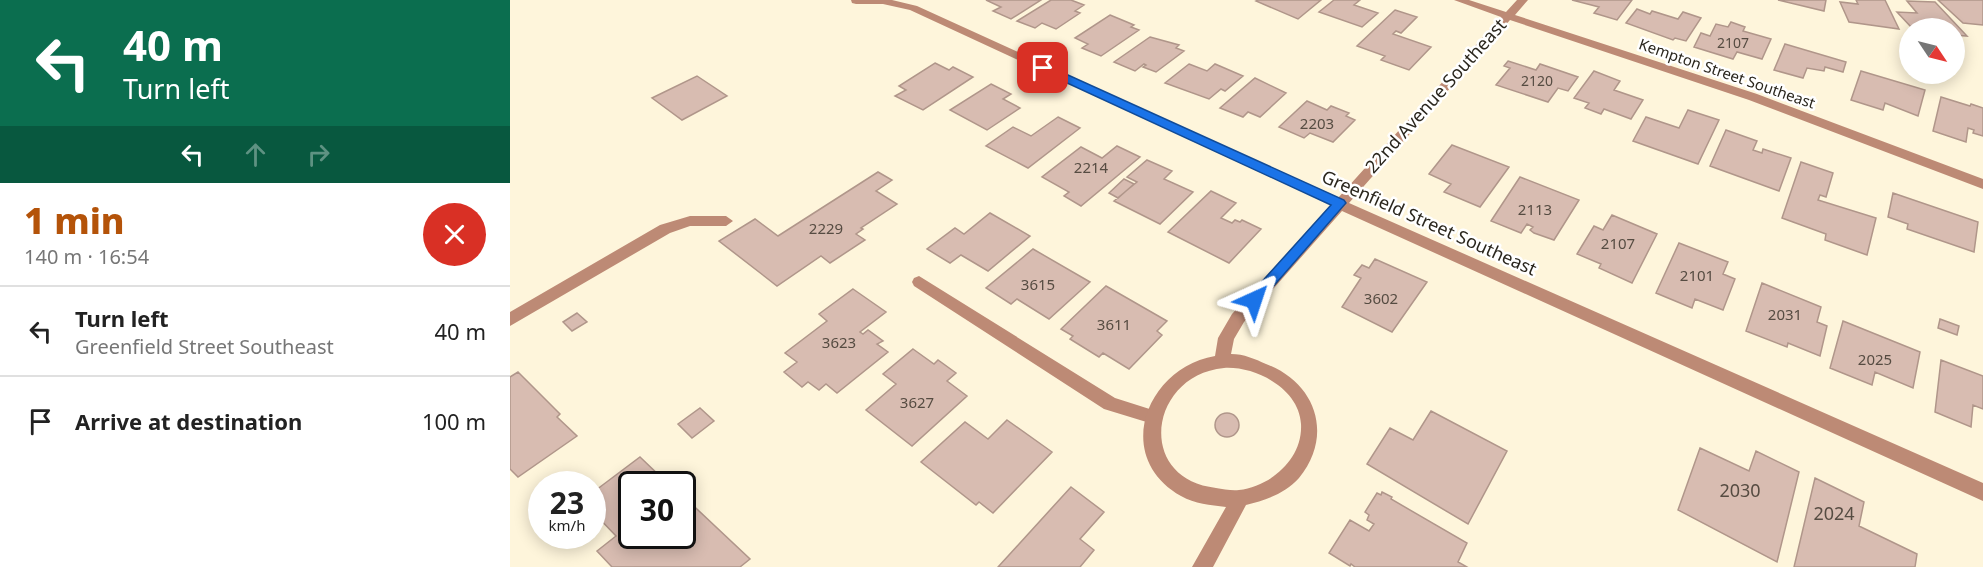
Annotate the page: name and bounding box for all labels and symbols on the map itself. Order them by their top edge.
street label: 22nd Avenue Southeast [1359,13,1511,178]
north arrow [1899,18,1965,84]
street label: Kempton Street Southeast [1637,33,1819,113]
house number: 2107 [1717,33,1749,52]
pin [1017,42,1068,93]
house number: 2120 [1521,71,1553,90]
house number: 2203 [1300,113,1334,133]
house number: 2214 [1074,157,1109,177]
street label: Greenfield Street Southeast [1318,164,1541,281]
house number: 2113 [1518,199,1552,219]
house number: 2229 [809,218,843,238]
house number: 2107 [1601,233,1635,253]
house number: 2101 [1680,265,1714,285]
position arrow [1222,268,1286,332]
house number: 3615 [1021,274,1055,294]
house number: 3602 [1364,288,1398,308]
house number: 2031 [1768,304,1802,324]
house number: 3611 [1097,314,1131,334]
house number: 3623 [822,332,856,352]
house number: 2025 [1858,349,1892,369]
house number: 3627 [900,392,934,412]
speed limit sign: 30 [618,471,696,549]
house number: 2030 [1719,478,1761,502]
house number: 2024 [1813,501,1855,525]

